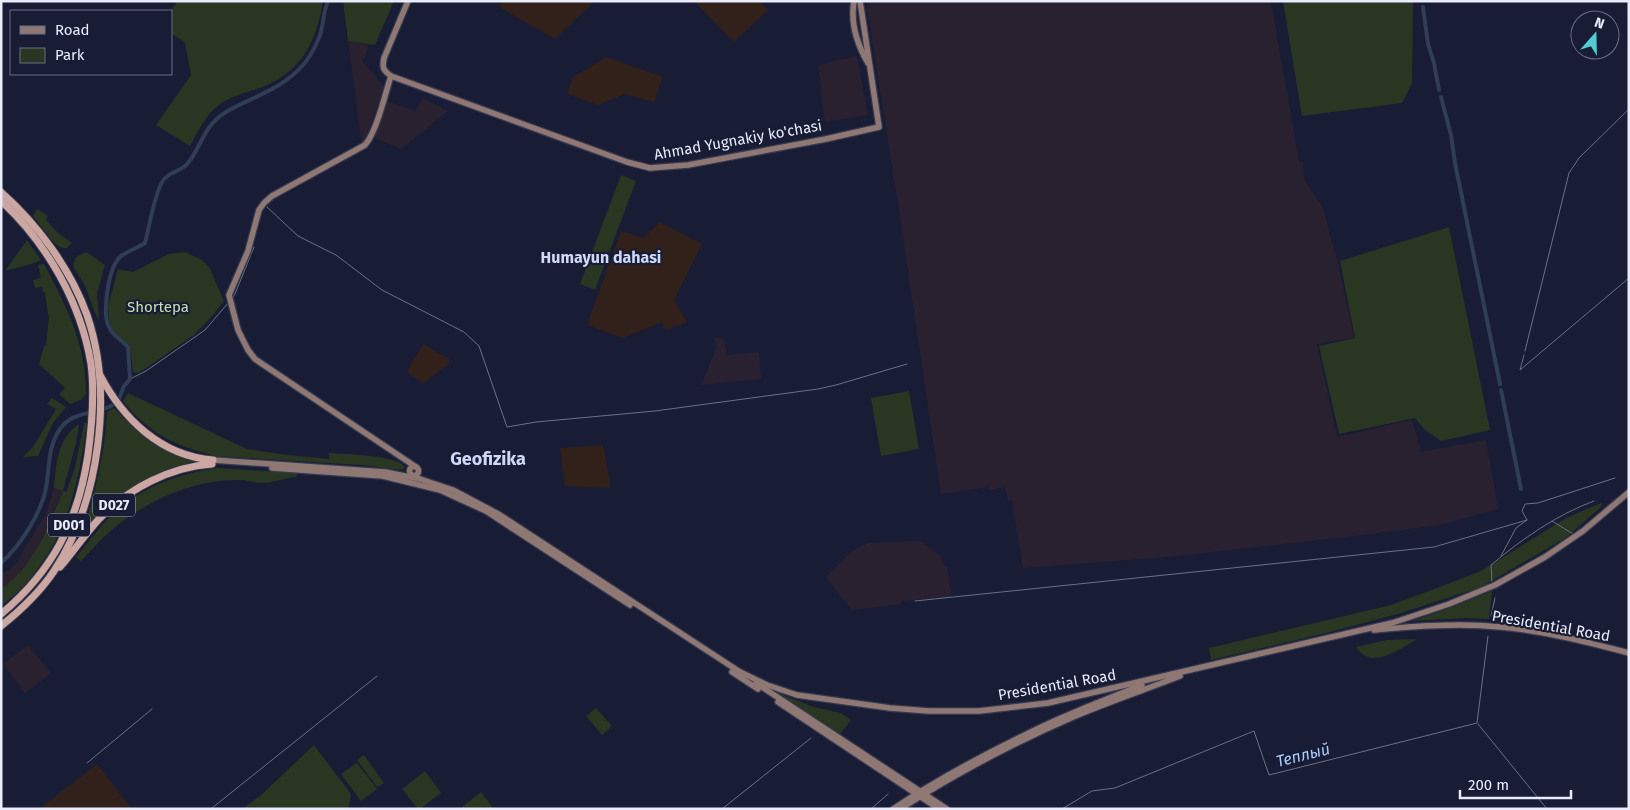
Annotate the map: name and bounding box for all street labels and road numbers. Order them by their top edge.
street label: Ahmad Yugnakiy ko'chasi [653,116,823,164]
road number: D027 [93,494,135,516]
road number: D001 [48,514,90,536]
street label: Presidential Road [1490,607,1612,645]
street label: Presidential Road [996,666,1118,704]

